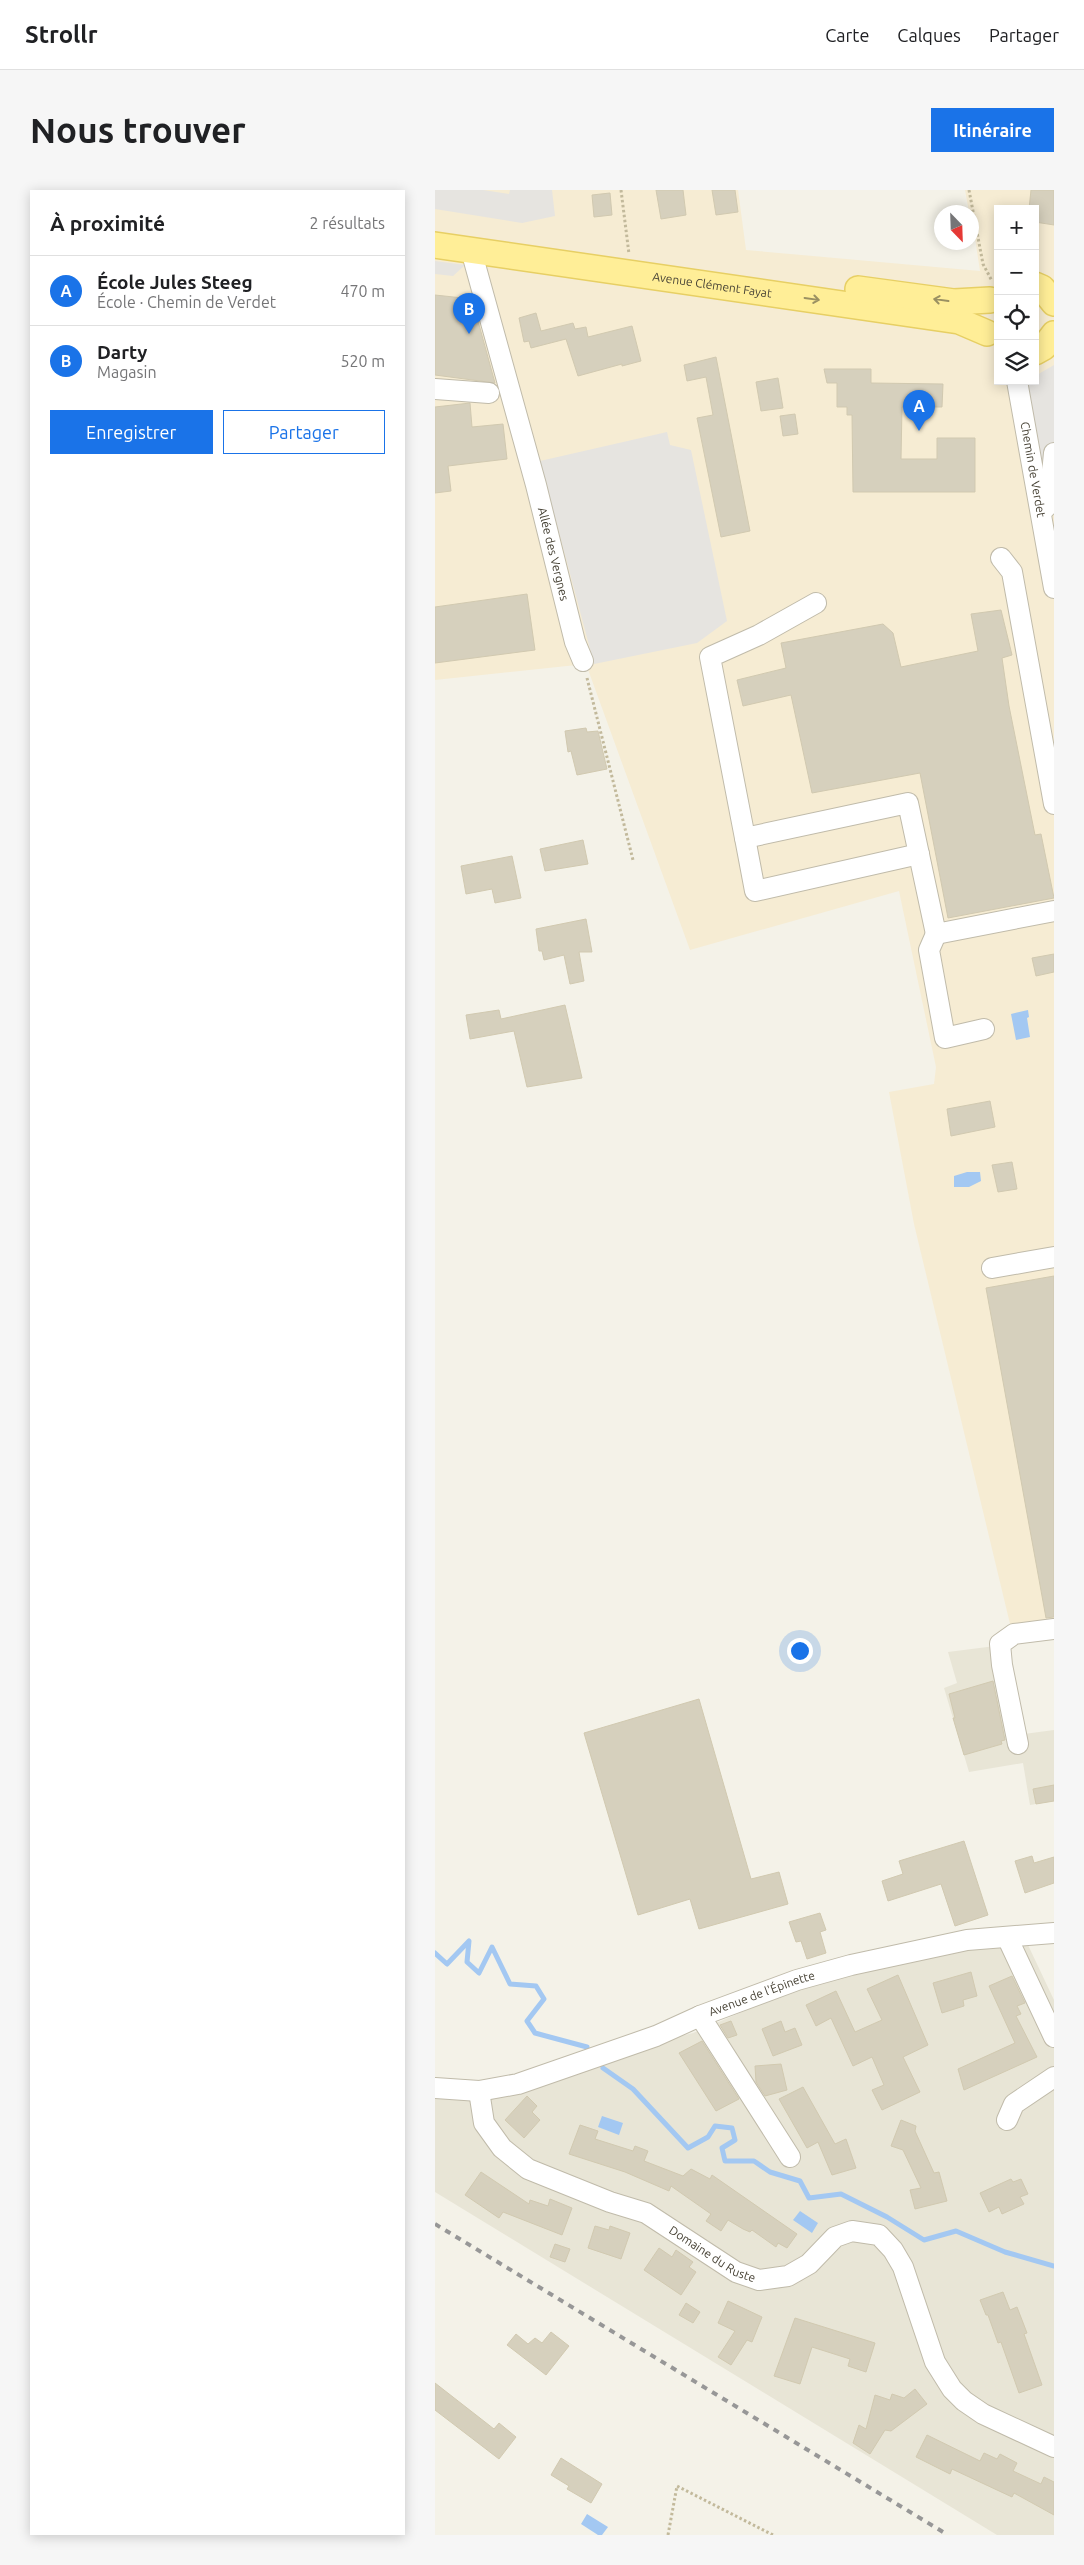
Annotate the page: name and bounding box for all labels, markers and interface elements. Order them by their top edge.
text: Strollr [25,21,98,48]
text: Carte [825,25,869,45]
text: Calques [897,25,961,45]
text: Partager [989,25,1059,45]
button: Itinéraire [931,108,1054,152]
text: Nous trouver [30,110,246,150]
north arrow [934,205,979,250]
map controls [994,205,1039,385]
button: + [994,205,1039,250]
text: À proximité [50,211,165,235]
text: 2 résultats [309,214,385,232]
button: − [994,250,1039,295]
street label: Avenue Clément Fayat [652,270,773,300]
text: École Jules Steeg [97,271,253,293]
text: A [60,282,72,300]
text: 470 m [340,282,385,300]
text: École · Chemin de Verdet [97,293,276,311]
pin: B [453,293,485,334]
one-way arrow [804,294,820,304]
one-way arrow [934,295,950,305]
button: locate [994,295,1039,340]
button: layers [994,340,1039,385]
text: Darty [97,341,147,363]
text: B [61,352,71,370]
text: 520 m [340,352,385,370]
text: Magasin [97,363,157,381]
pin: A [903,390,935,431]
button: Enregistrer [50,410,213,454]
button: Partager [223,410,385,454]
street label: Chemin de Verdet [1018,421,1048,519]
street label: Allée des Vergnes [536,506,571,602]
your location [787,1638,813,1664]
street label: Avenue de l'Épinette [707,1968,816,2018]
street label: Domaine du Ruste [667,2223,757,2284]

